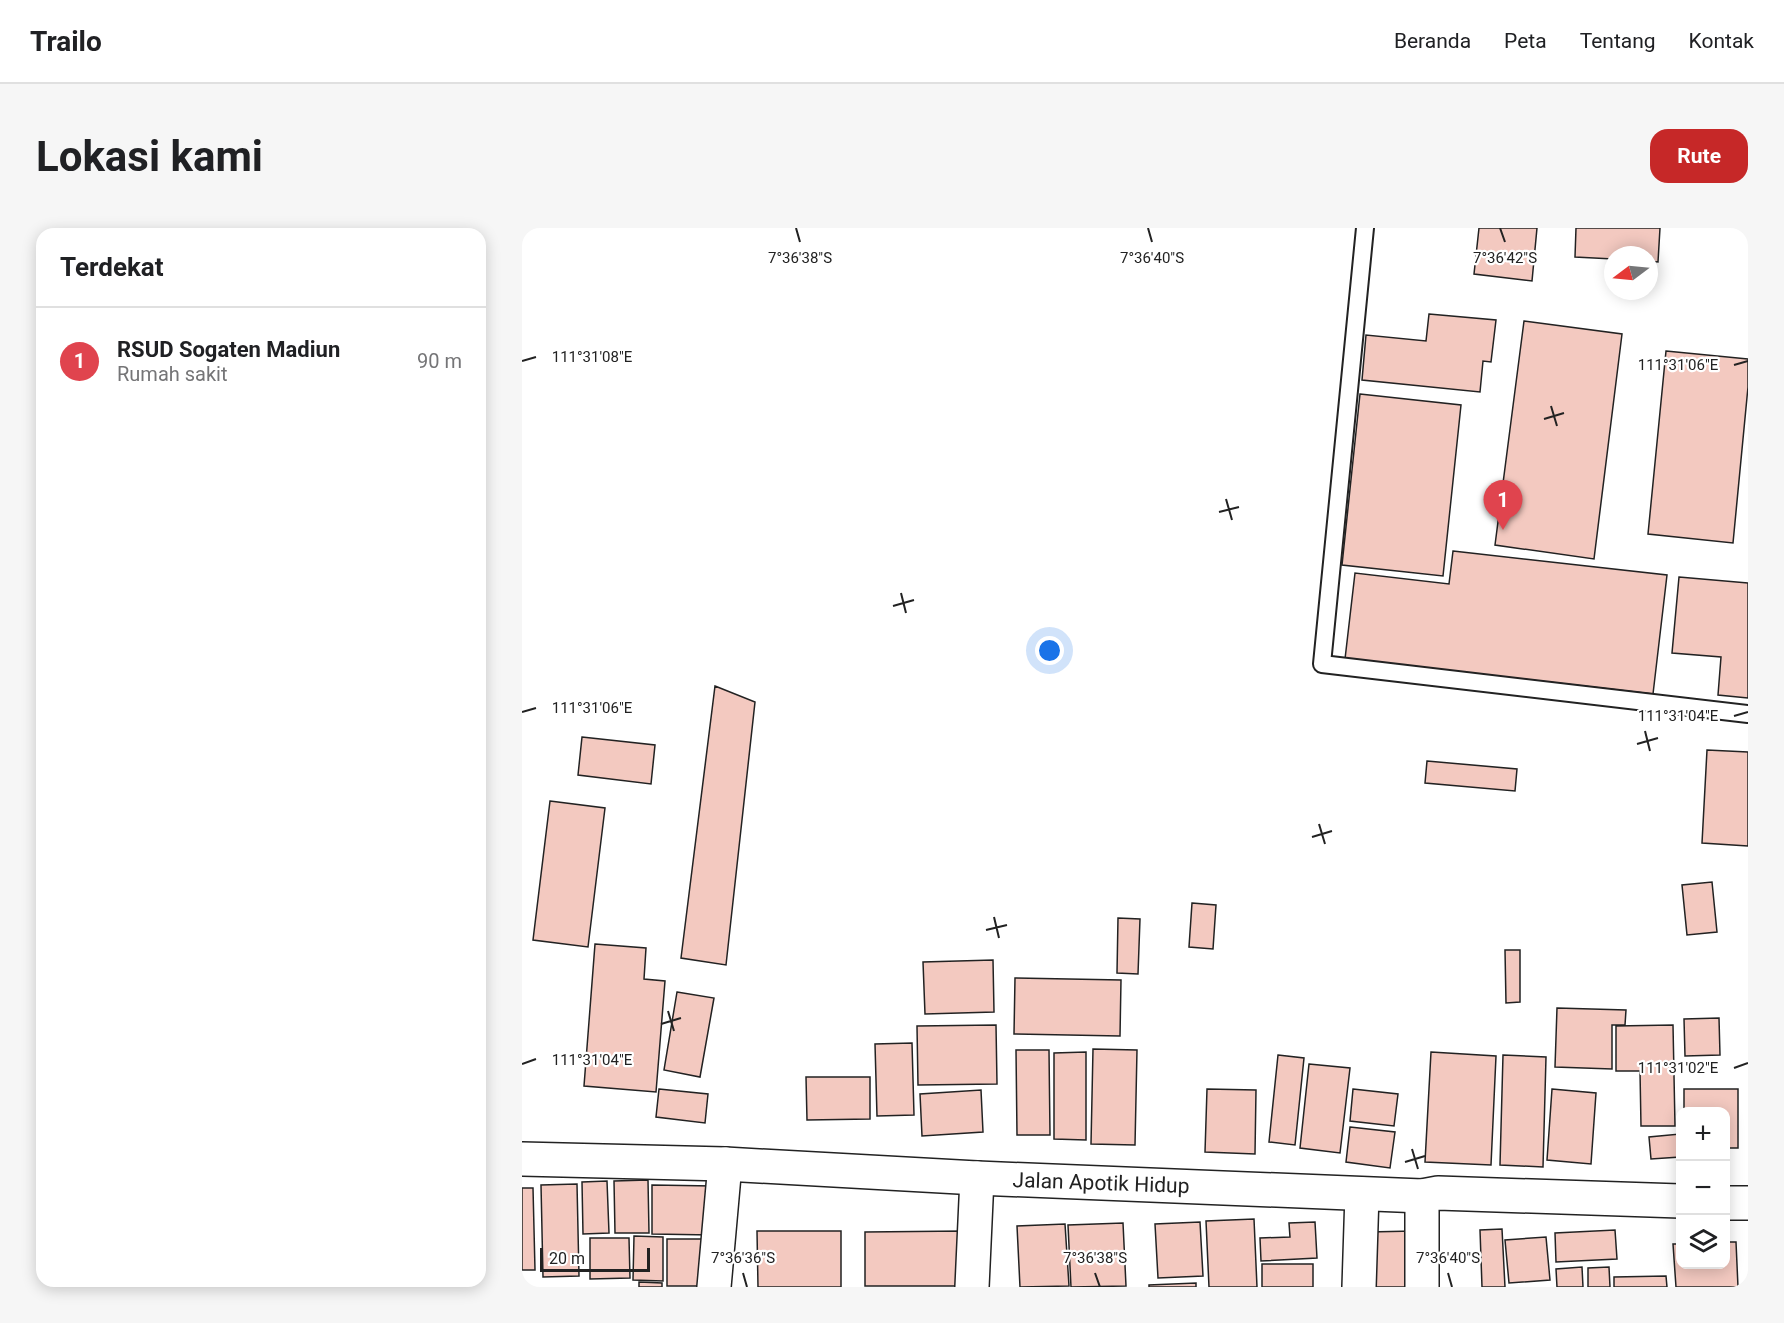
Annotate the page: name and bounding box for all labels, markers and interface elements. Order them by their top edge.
text: Trailo [30,25,102,58]
text: Beranda [1394,29,1471,53]
text: Peta [1504,29,1547,53]
text: Tentang [1580,29,1656,53]
text: Kontak [1689,29,1754,53]
button: Rute [1650,129,1748,183]
text: Lokasi kami [36,132,263,181]
north arrow [1604,246,1658,300]
text: 7°36'38"S [768,249,832,267]
text: 7°36'40"S [1120,249,1184,267]
text: 7°36'42"S [1473,249,1537,267]
text: Terdekat [60,252,164,282]
text: RSUD Sogaten Madiun [117,337,340,362]
text: 111°31'08"E [552,348,633,366]
text: 1 [74,349,85,373]
text: 90 m [417,349,462,373]
text: 111°31'06"E [1638,356,1719,374]
text: Rumah sakit [117,362,228,386]
pin: 1 [1484,480,1522,530]
your location [1035,636,1064,665]
text: 111°31'06"E [552,699,633,717]
text: 111°31'04"E [1638,707,1719,725]
text: 111°31'04"E [552,1051,633,1069]
text: 111°31'02"E [1638,1059,1719,1077]
map controls [1676,1107,1730,1269]
button: + [1676,1107,1730,1161]
button: − [1676,1161,1730,1215]
street label: Jalan Apotik Hidup [1012,1168,1190,1198]
button: layers [1676,1215,1730,1269]
scale bar [540,1245,650,1272]
text: 20 m [549,1249,585,1268]
text: 7°36'36"S [711,1249,775,1267]
text: 7°36'38"S [1063,1249,1127,1267]
text: 7°36'40"S [1416,1249,1480,1267]

